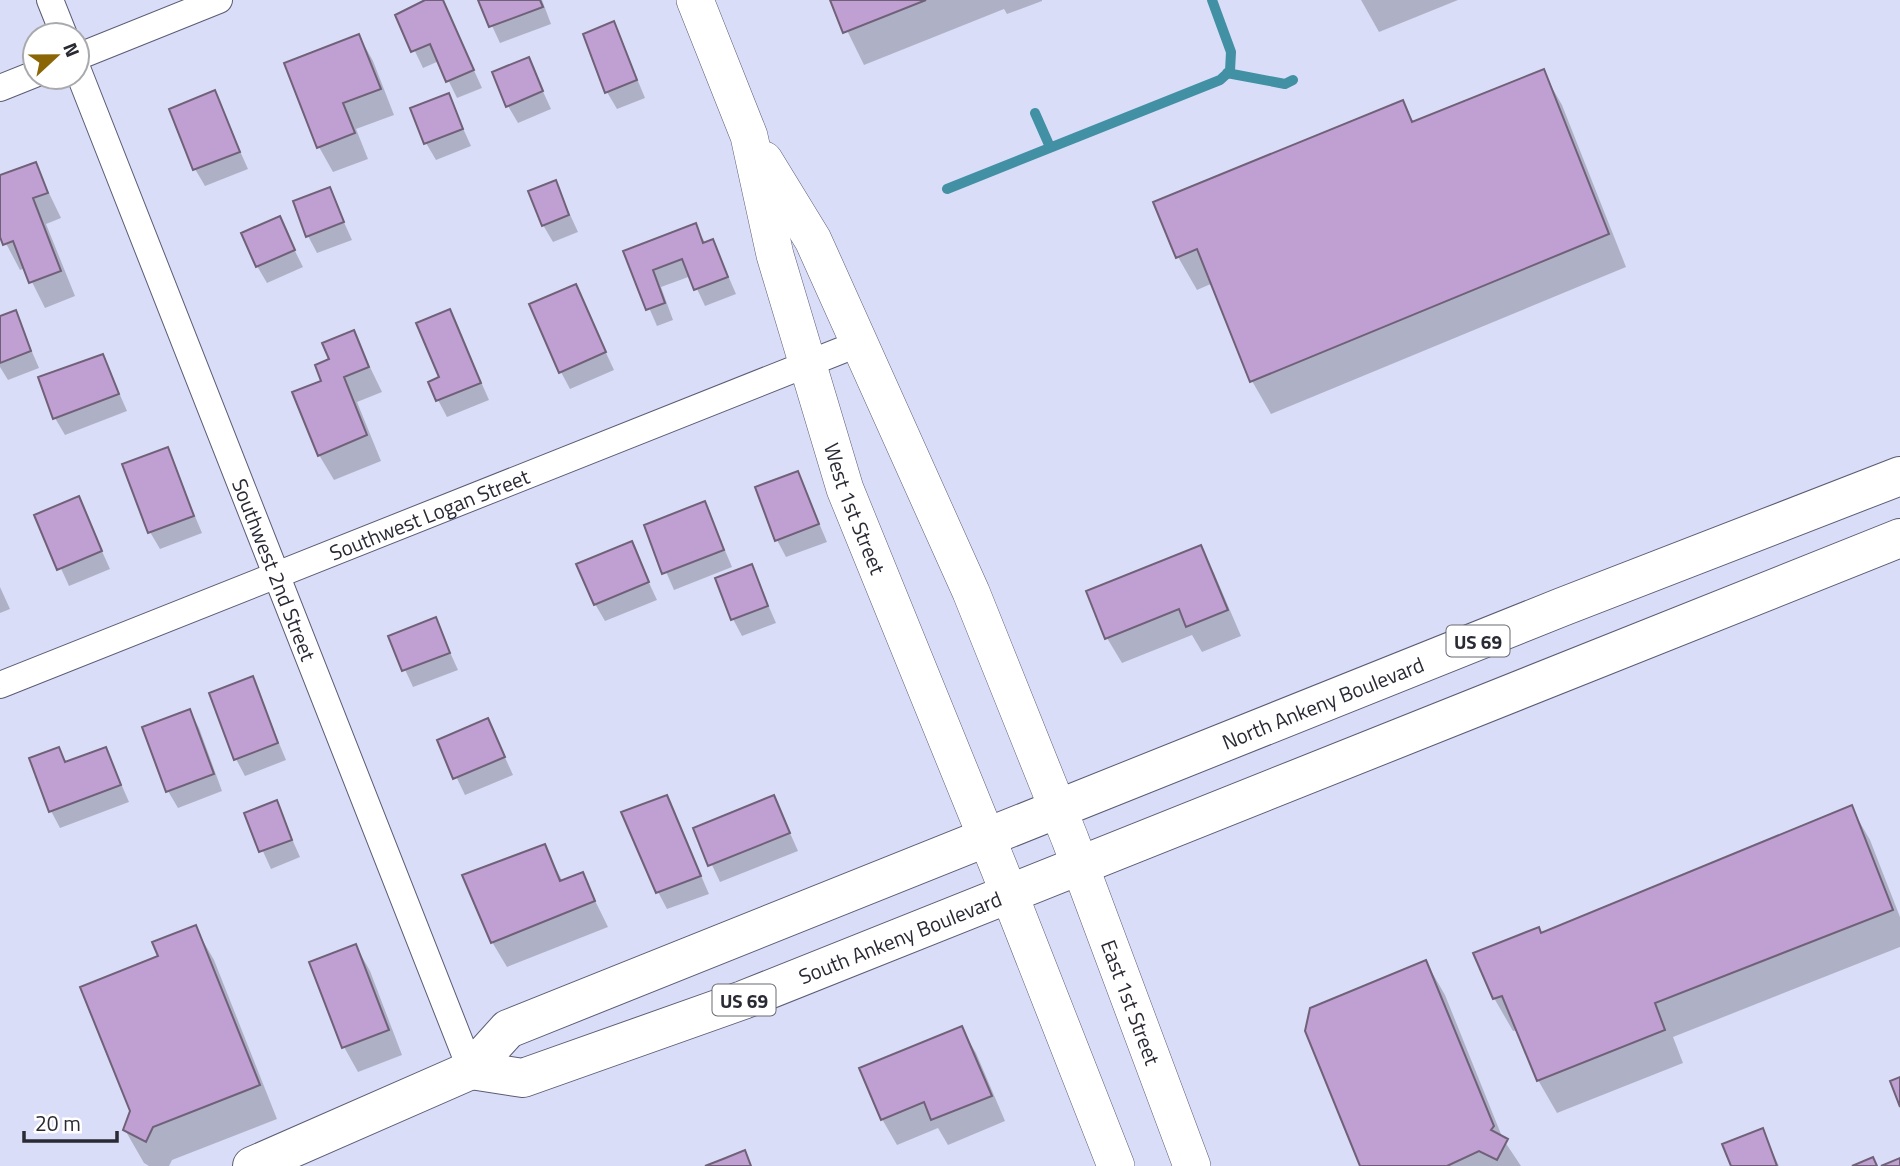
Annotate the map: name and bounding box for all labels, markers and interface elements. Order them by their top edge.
north arrow [21,21,91,91]
text: N [56,38,88,61]
street label: West 1st Street [816,439,894,580]
street label: Southwest Logan Street [324,460,535,568]
street label: Southwest 2nd Street [224,474,325,666]
road number: US 69 [1446,626,1510,656]
street label: North Ankeny Boulevard [1217,648,1429,758]
street label: South Ankeny Boulevard [794,882,1006,992]
street label: East 1st Street [1093,935,1169,1070]
road number: US 69 [712,984,776,1016]
scale bar [24,1100,117,1144]
text: 20 m [35,1107,81,1139]

